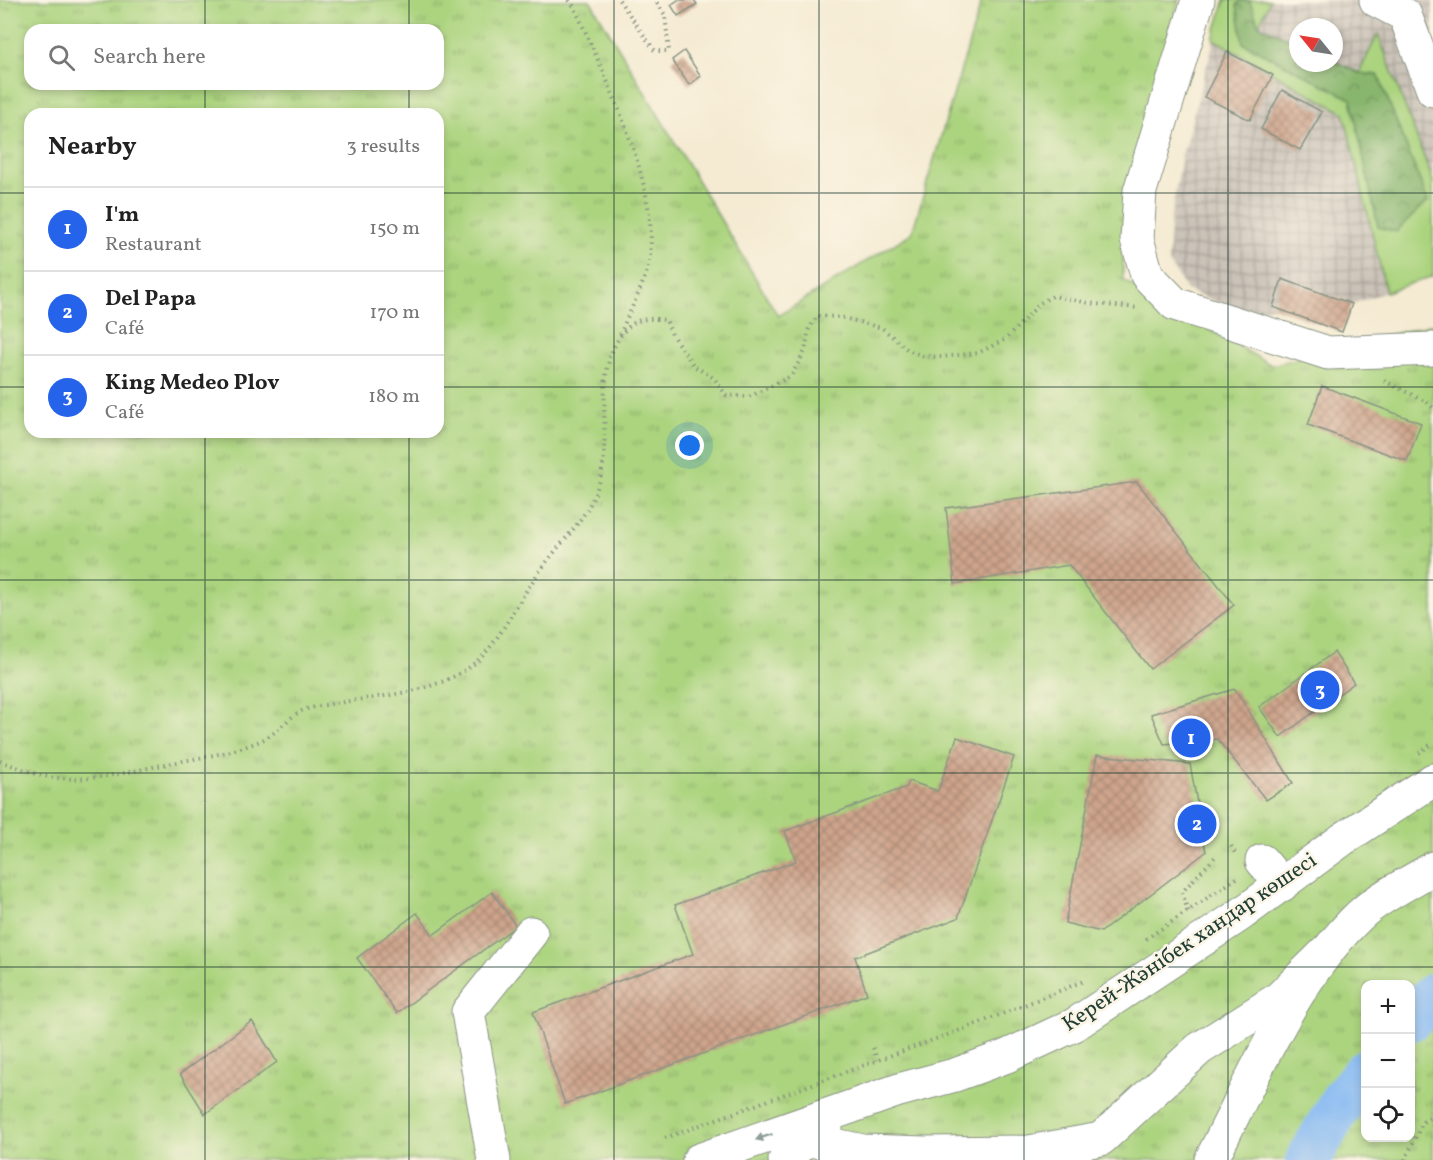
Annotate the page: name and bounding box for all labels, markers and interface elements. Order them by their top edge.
north arrow [1289,18,1343,72]
search box [24,24,444,90]
icon: search [45,41,78,74]
text: Search here [93,42,206,73]
text: Nearby [48,129,137,165]
text: 3 results [346,133,420,161]
text: I'm [105,200,139,231]
text: 1 [63,215,72,243]
text: 150 m [369,215,420,243]
text: Restaurant [105,231,202,259]
text: Del Papa [105,284,196,315]
text: 2 [62,299,73,327]
text: 170 m [370,299,420,327]
text: Café [105,315,144,343]
text: King Medeo Plov [105,368,279,399]
text: 3 [62,383,73,411]
text: 180 m [368,383,420,411]
text: Café [105,399,144,427]
your location [675,431,704,460]
pin: 3 [1300,668,1340,712]
pin: 1 [1172,716,1210,760]
pin: 2 [1178,802,1216,846]
street label: Керей-Жәнібек хандар көшесі [1056,846,1324,1040]
map controls [1361,980,1415,1142]
button: + [1361,980,1415,1034]
button: − [1361,1034,1415,1088]
button: locate [1361,1088,1415,1142]
one-way arrow [755,1132,773,1142]

